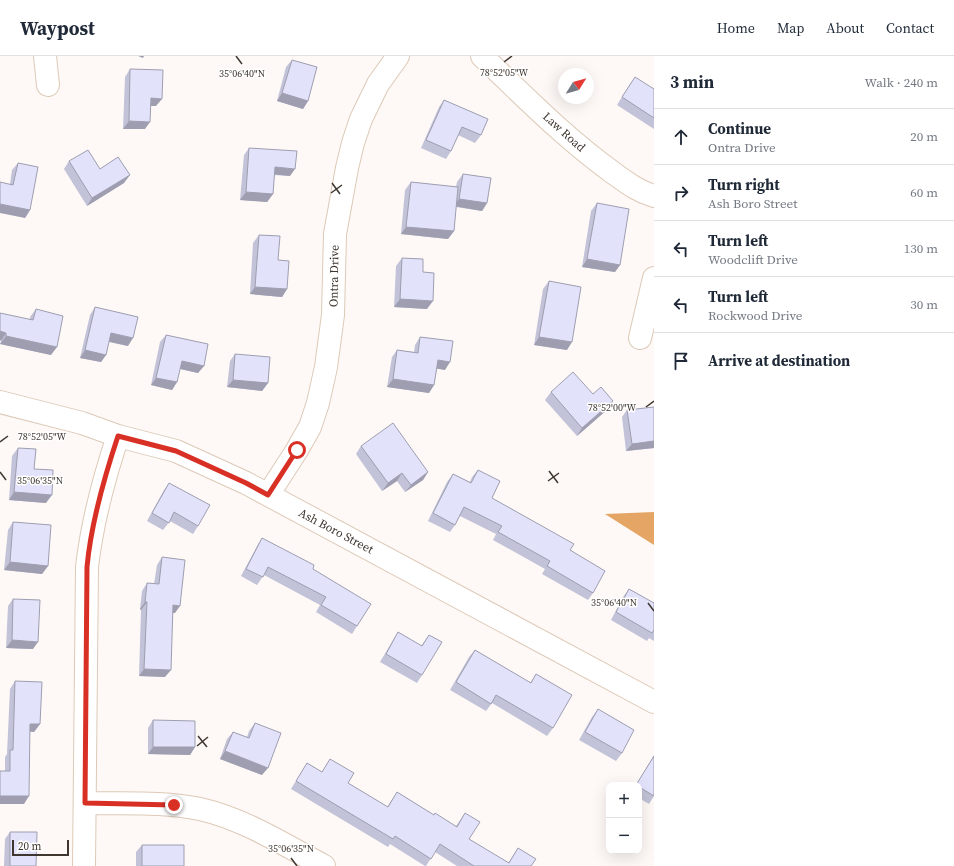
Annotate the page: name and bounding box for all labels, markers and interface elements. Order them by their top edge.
text: Waypost [20,15,95,41]
text: Home [717,18,755,38]
text: Map [777,18,804,38]
text: About [826,18,864,38]
text: Contact [886,18,934,38]
text: 78°52'05"W [480,66,529,79]
text: 35°06'40"N [219,67,265,80]
north arrow [558,68,594,104]
text: 3 min [670,70,714,94]
text: Walk · 240 m [865,74,938,91]
street label: Law Road [539,109,589,156]
text: Continue [708,118,771,139]
icon: ahead [670,126,692,148]
text: 20 m [910,128,938,145]
text: Ontra Drive [708,139,776,156]
text: Turn right [708,174,780,195]
icon: right [670,182,692,204]
text: 60 m [910,184,938,201]
text: Ash Boro Street [708,195,797,212]
text: Turn left [708,230,768,251]
icon: left [670,238,692,260]
text: 130 m [904,240,938,257]
street label: Ontra Drive [325,245,343,307]
text: Woodclift Drive [708,251,798,268]
text: Turn left [708,286,768,307]
icon: left [670,294,692,316]
text: 30 m [910,296,938,313]
text: Rockwood Drive [708,307,802,324]
icon: arrive [670,350,692,372]
text: Arrive at destination [708,350,850,371]
text: 78°52'00"W [588,401,637,414]
text: 78°52'05"W [18,430,67,443]
route start [288,441,306,459]
text: 35°06'35"N [17,474,63,487]
street label: Ash Boro Street [296,505,376,557]
text: 35°06'40"N [591,596,637,609]
map controls [606,782,642,854]
button: + [606,782,642,818]
route end [165,796,183,814]
button: − [606,818,642,854]
scale bar [12,838,69,857]
text: 20 m [18,839,41,854]
text: 35°06'35"N [268,842,314,855]

